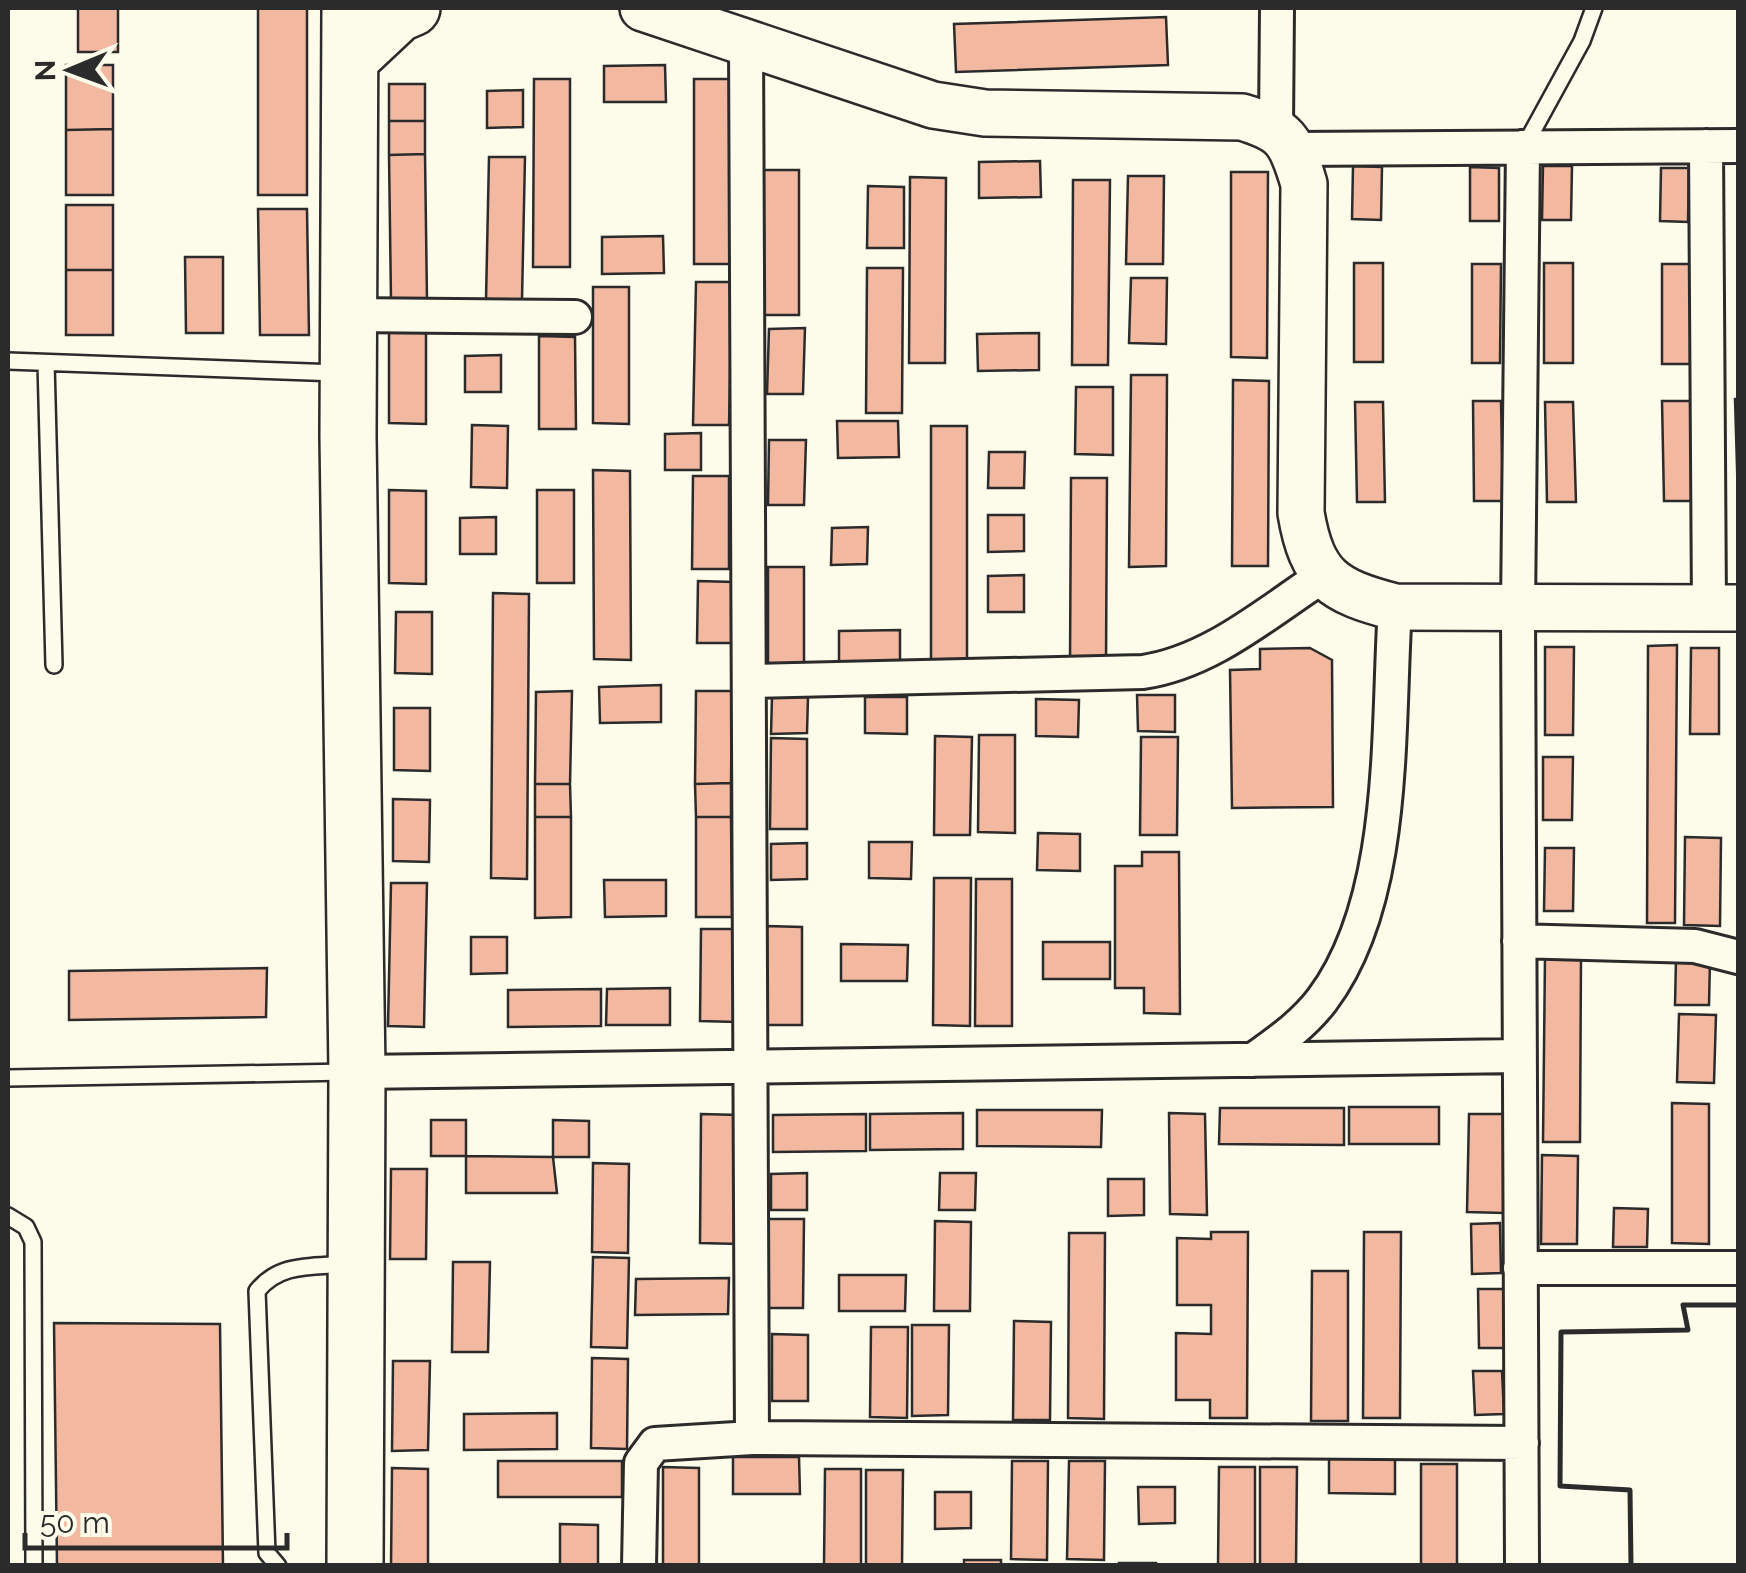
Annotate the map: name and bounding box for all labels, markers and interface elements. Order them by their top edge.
north arrow [20,20,120,120]
text: N [29,59,62,81]
scale bar [25,1488,288,1550]
text: 50 m [40,1505,110,1540]

